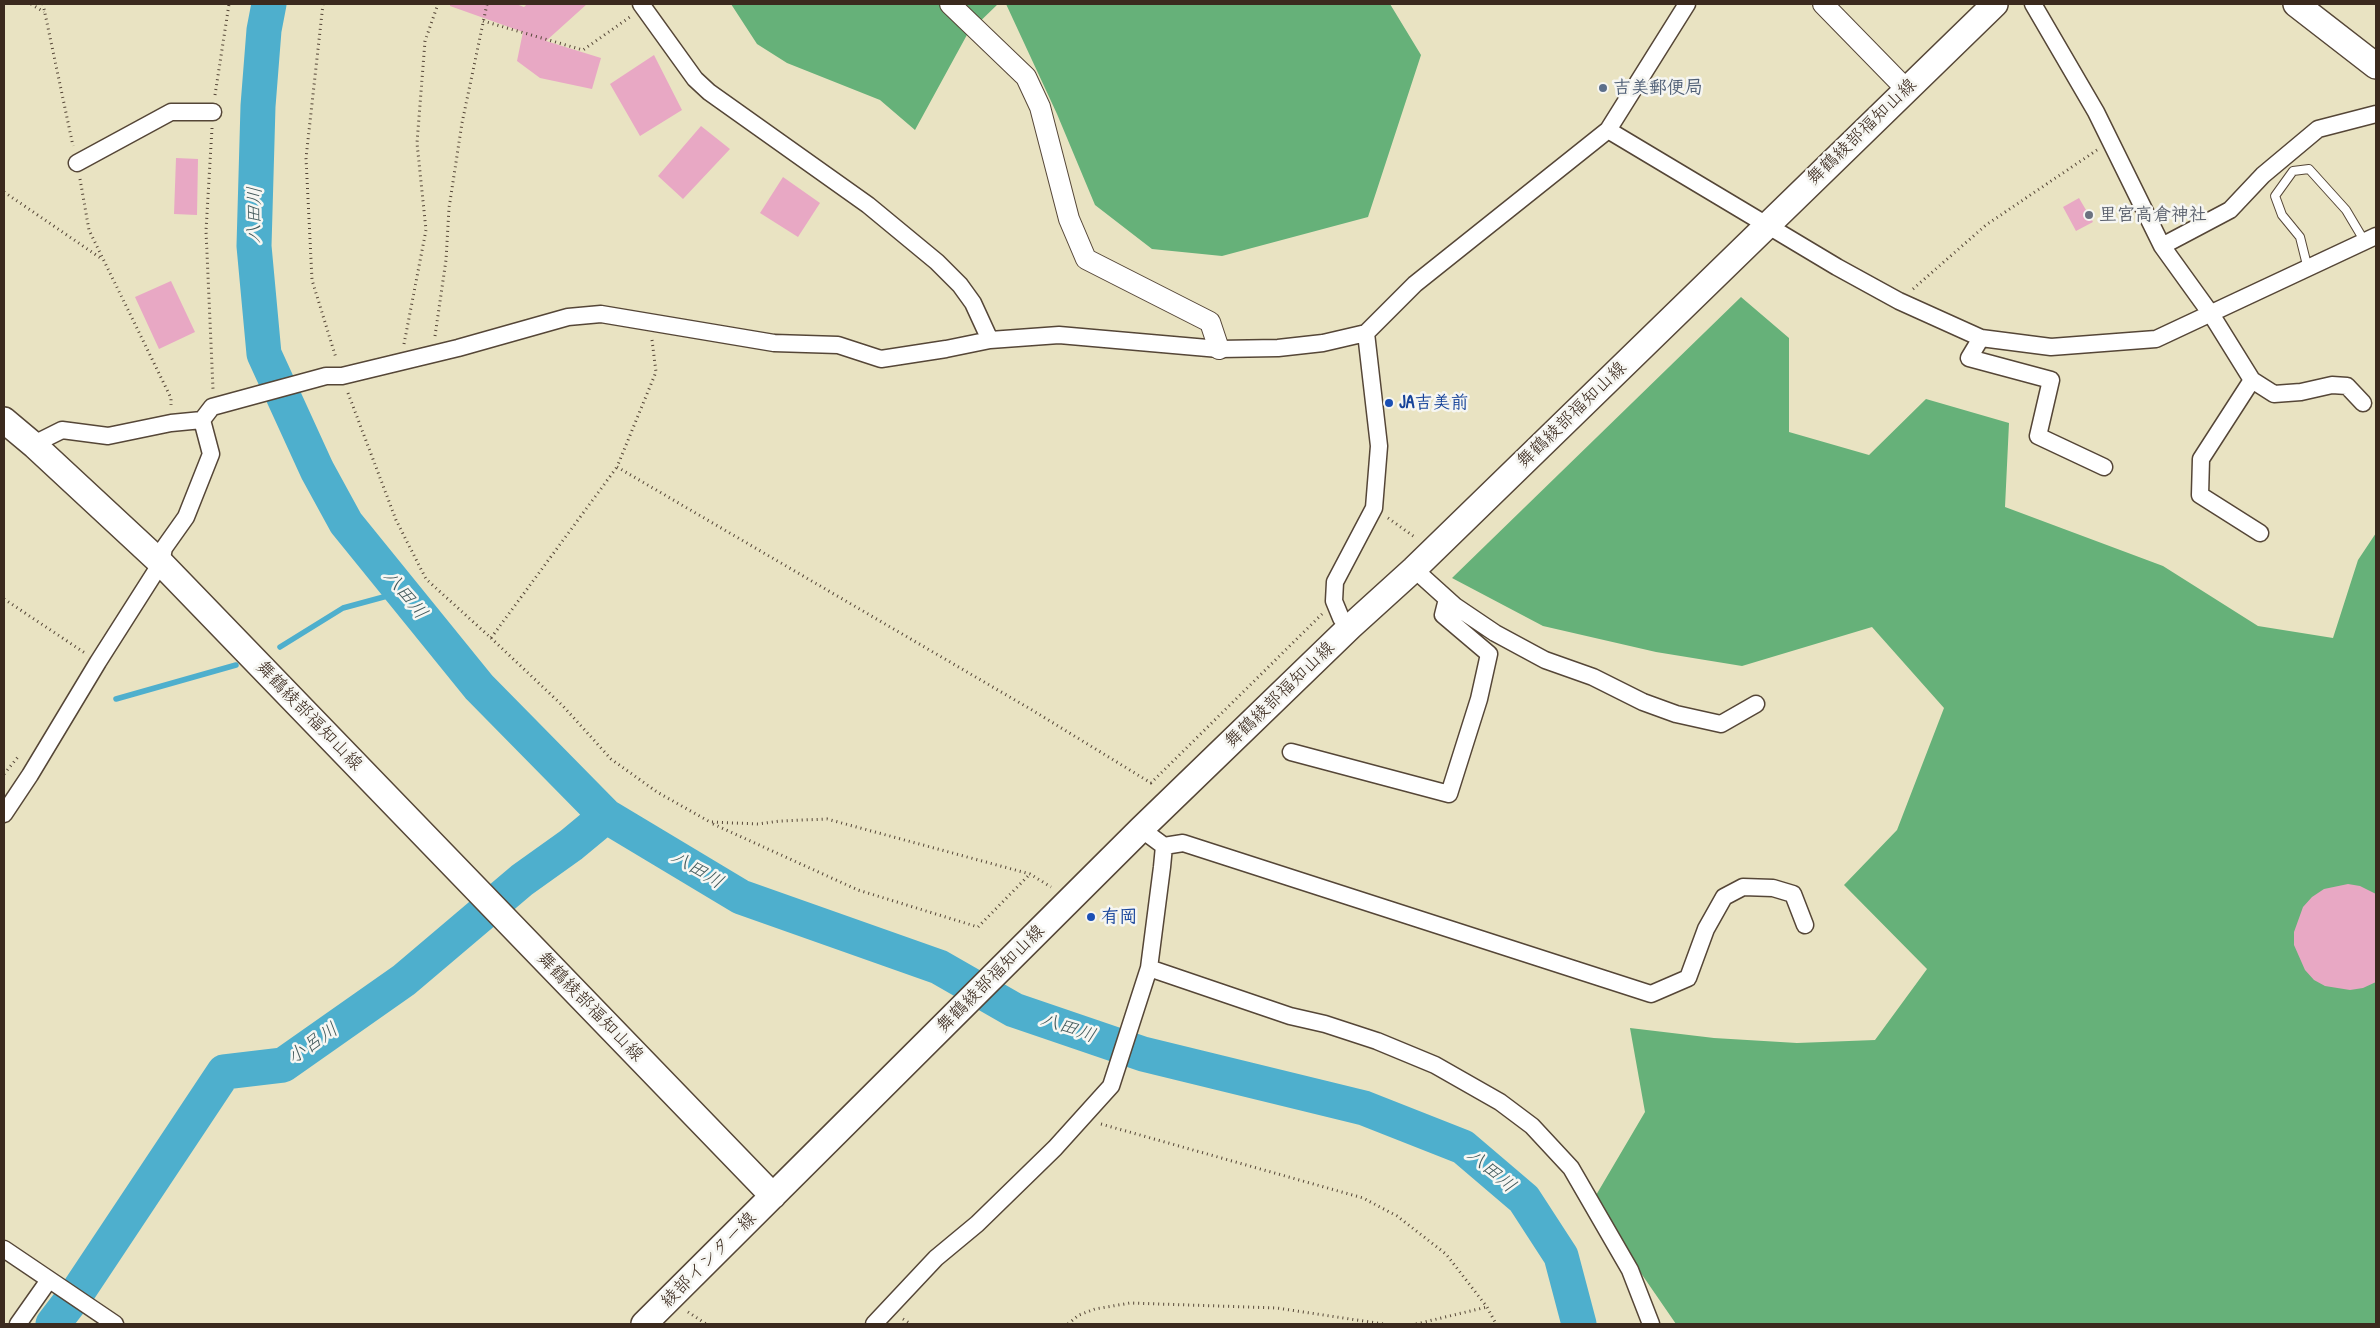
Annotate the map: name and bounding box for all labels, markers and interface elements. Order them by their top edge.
street label: 舞鶴綾部福知山線 [1803,74,1921,190]
place label: 吉美郵便局 [1613,77,1703,99]
marker: 吉美郵便局 [1597,82,1609,94]
water label: 八田川 [243,186,267,244]
place label: 里宮高倉神社 [2099,204,2207,226]
marker: 里宮高倉神社 [2083,209,2095,221]
street label: 舞鶴綾部福知山線 [1513,357,1631,473]
place label: JA吉美前 [1399,392,1468,414]
marker: JA吉美前 [1383,397,1395,409]
water label: 八田川 [378,566,432,624]
street label: 舞鶴綾部福知山線 [1221,637,1339,753]
street label: 舞鶴綾部福知山線 [251,657,367,775]
water label: 八田川 [667,846,727,894]
place label: 有岡 [1101,906,1137,928]
marker: 有岡 [1085,911,1097,923]
street label: 舞鶴綾部福知山線 [932,920,1050,1038]
street label: 舞鶴綾部福知山線 [532,948,648,1066]
water label: 八田川 [1037,1008,1099,1048]
water label: 小呂川 [283,1018,343,1070]
water label: 八田川 [1462,1144,1520,1198]
street label: 綾部インター線 [657,1208,761,1312]

